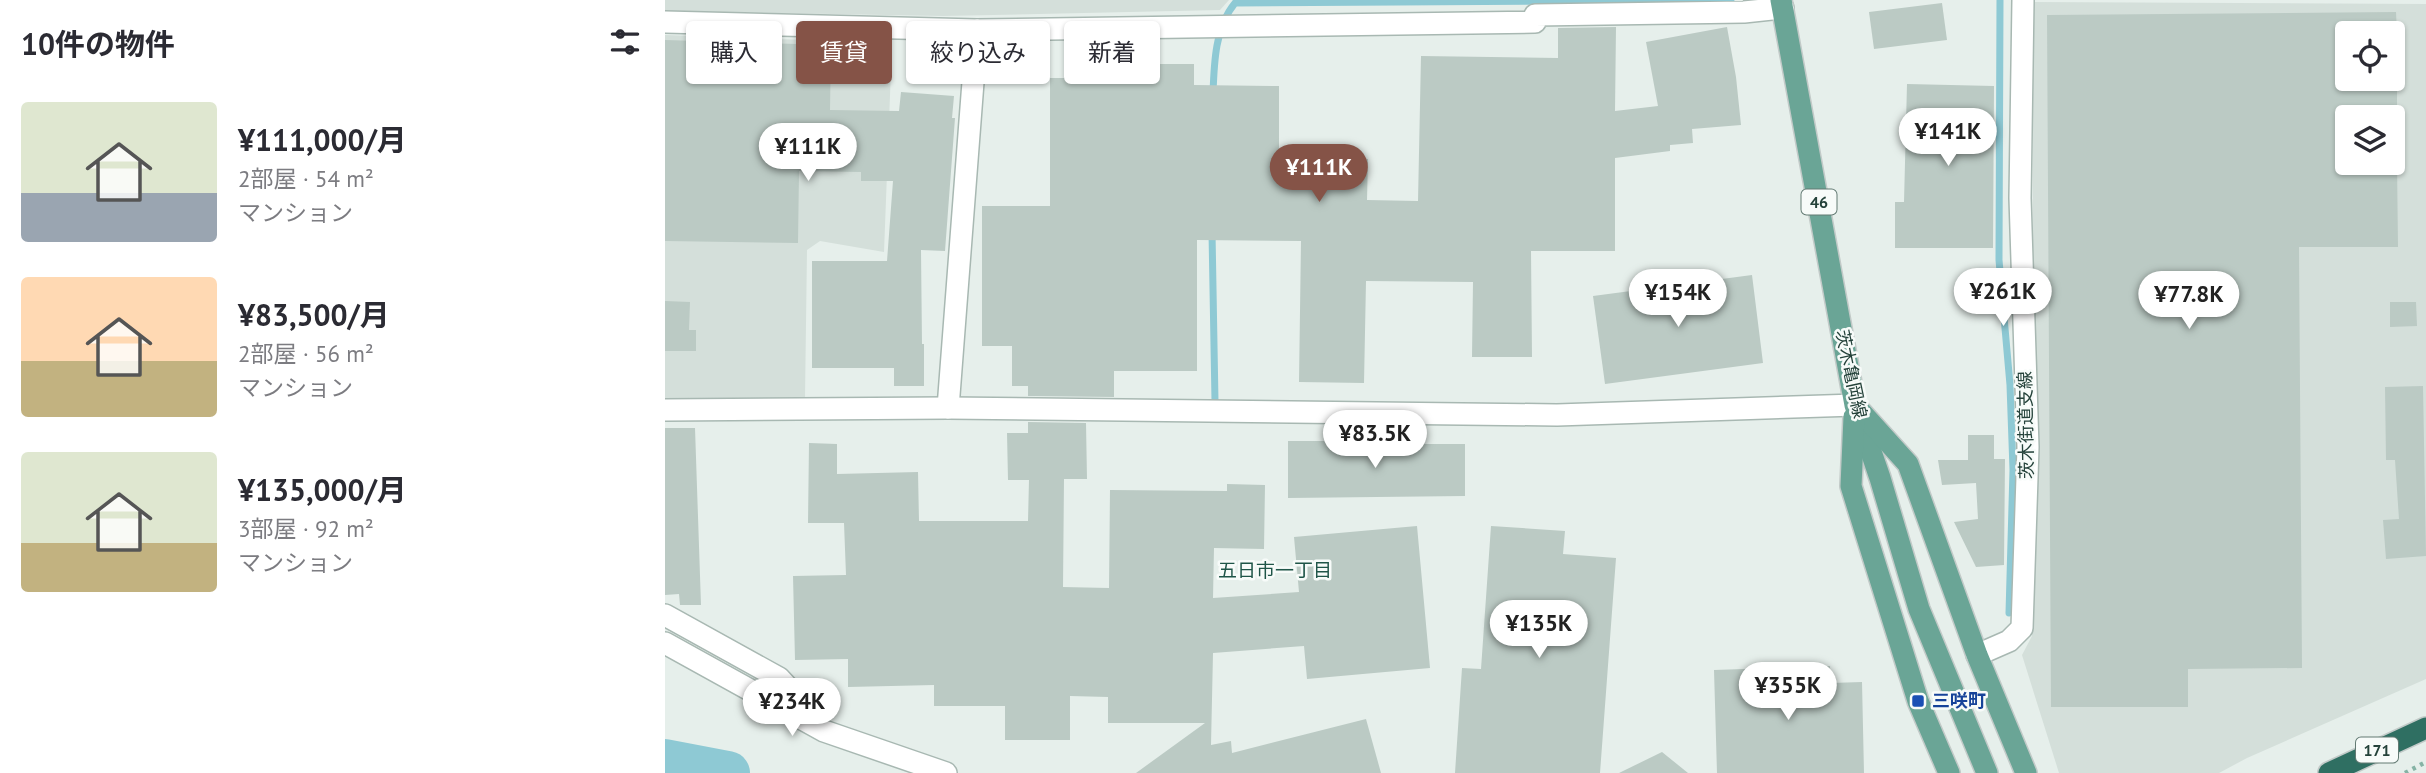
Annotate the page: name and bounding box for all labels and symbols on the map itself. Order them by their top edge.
pin: ¥141K [1899,108,1997,168]
pin: ¥111K [759,124,857,183]
pin: ¥111K [1270,144,1368,204]
road number: 46 [1801,190,1837,214]
pin: ¥261K [1954,268,2052,328]
pin: ¥154K [1629,270,1727,329]
pin: ¥77.8K [2132,272,2246,331]
street label: 茨木亀岡線 [1831,327,1872,420]
street label: 茨木街道支線 [2013,371,2038,479]
pin: ¥83.5K [1318,410,1432,470]
district label: 五日市一丁目 [1218,558,1332,582]
pin: ¥135K [1490,600,1588,660]
pin: ¥355K [1739,662,1837,722]
pin: ¥234K [743,678,841,738]
place label: 三咲町 [1932,689,1986,712]
marker: 三咲町 [1910,693,1926,709]
road number: 171 [2356,737,2398,762]

